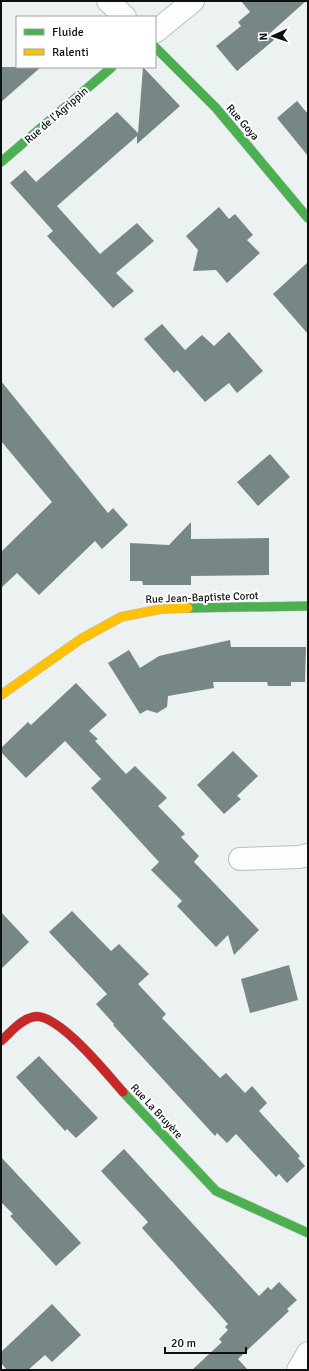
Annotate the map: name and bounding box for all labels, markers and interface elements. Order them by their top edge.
legend [16,16,156,68]
north arrow [253,16,293,56]
text: Fluide [52,25,84,40]
text: N [257,32,270,41]
text: Ralenti [52,45,89,60]
street label: Rue de l'Agrippin [22,84,91,146]
street label: Rue Goya [223,102,262,143]
street label: Rue Jean-Baptiste Corot [145,589,259,606]
street label: Rue La Bruyère [128,1081,185,1141]
scale bar [165,1329,246,1355]
text: 20 m [171,1336,196,1351]

